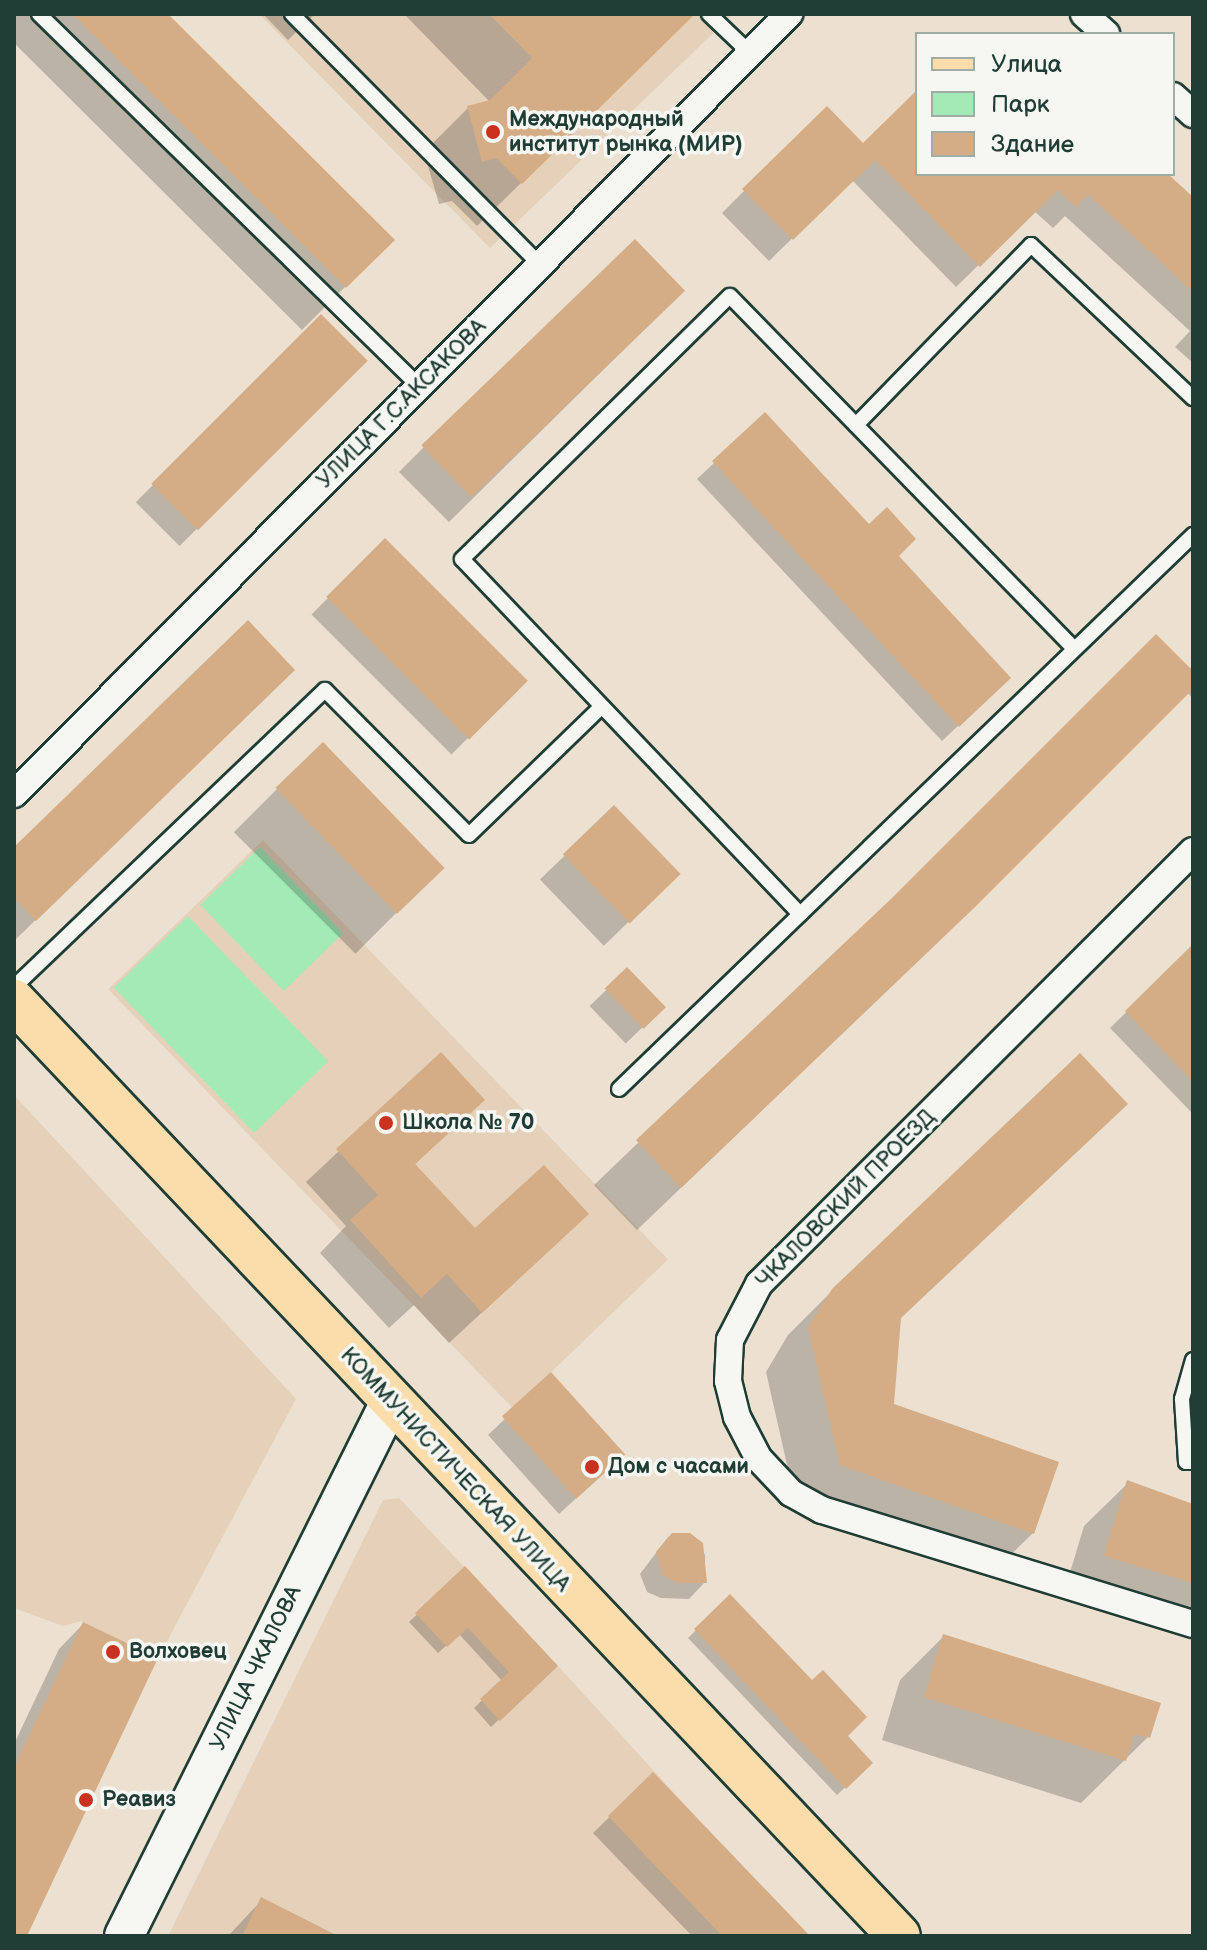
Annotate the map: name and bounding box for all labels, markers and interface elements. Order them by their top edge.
legend [915,32,1175,176]
text: Улица [991,50,1062,79]
text: Парк [991,90,1049,119]
place label: Международный институт рынка (МИР) [509,106,743,158]
marker: Международный институт рынка (МИР) [484,123,502,141]
text: Здание [991,130,1074,159]
street label: УЛИЦА Г.С.АКСАКОВА [312,314,492,494]
street label: ЧКАЛОВСКИЙ ПРОЕЗД [751,1104,941,1294]
place label: Школа № 70 [402,1110,535,1136]
marker: Школа № 70 [377,1114,395,1132]
street label: КОММУНИСТИЧЕСКАЯ УЛИЦА [335,1342,575,1598]
place label: Дом с часами [608,1454,749,1480]
marker: Дом с часами [583,1458,601,1476]
street label: УЛИЦА ЧКАЛОВА [205,1581,307,1755]
place label: Волховец [129,1639,227,1665]
marker: Волховец [104,1643,122,1661]
place label: Реавиз [102,1787,176,1813]
marker: Реавиз [77,1791,95,1809]

